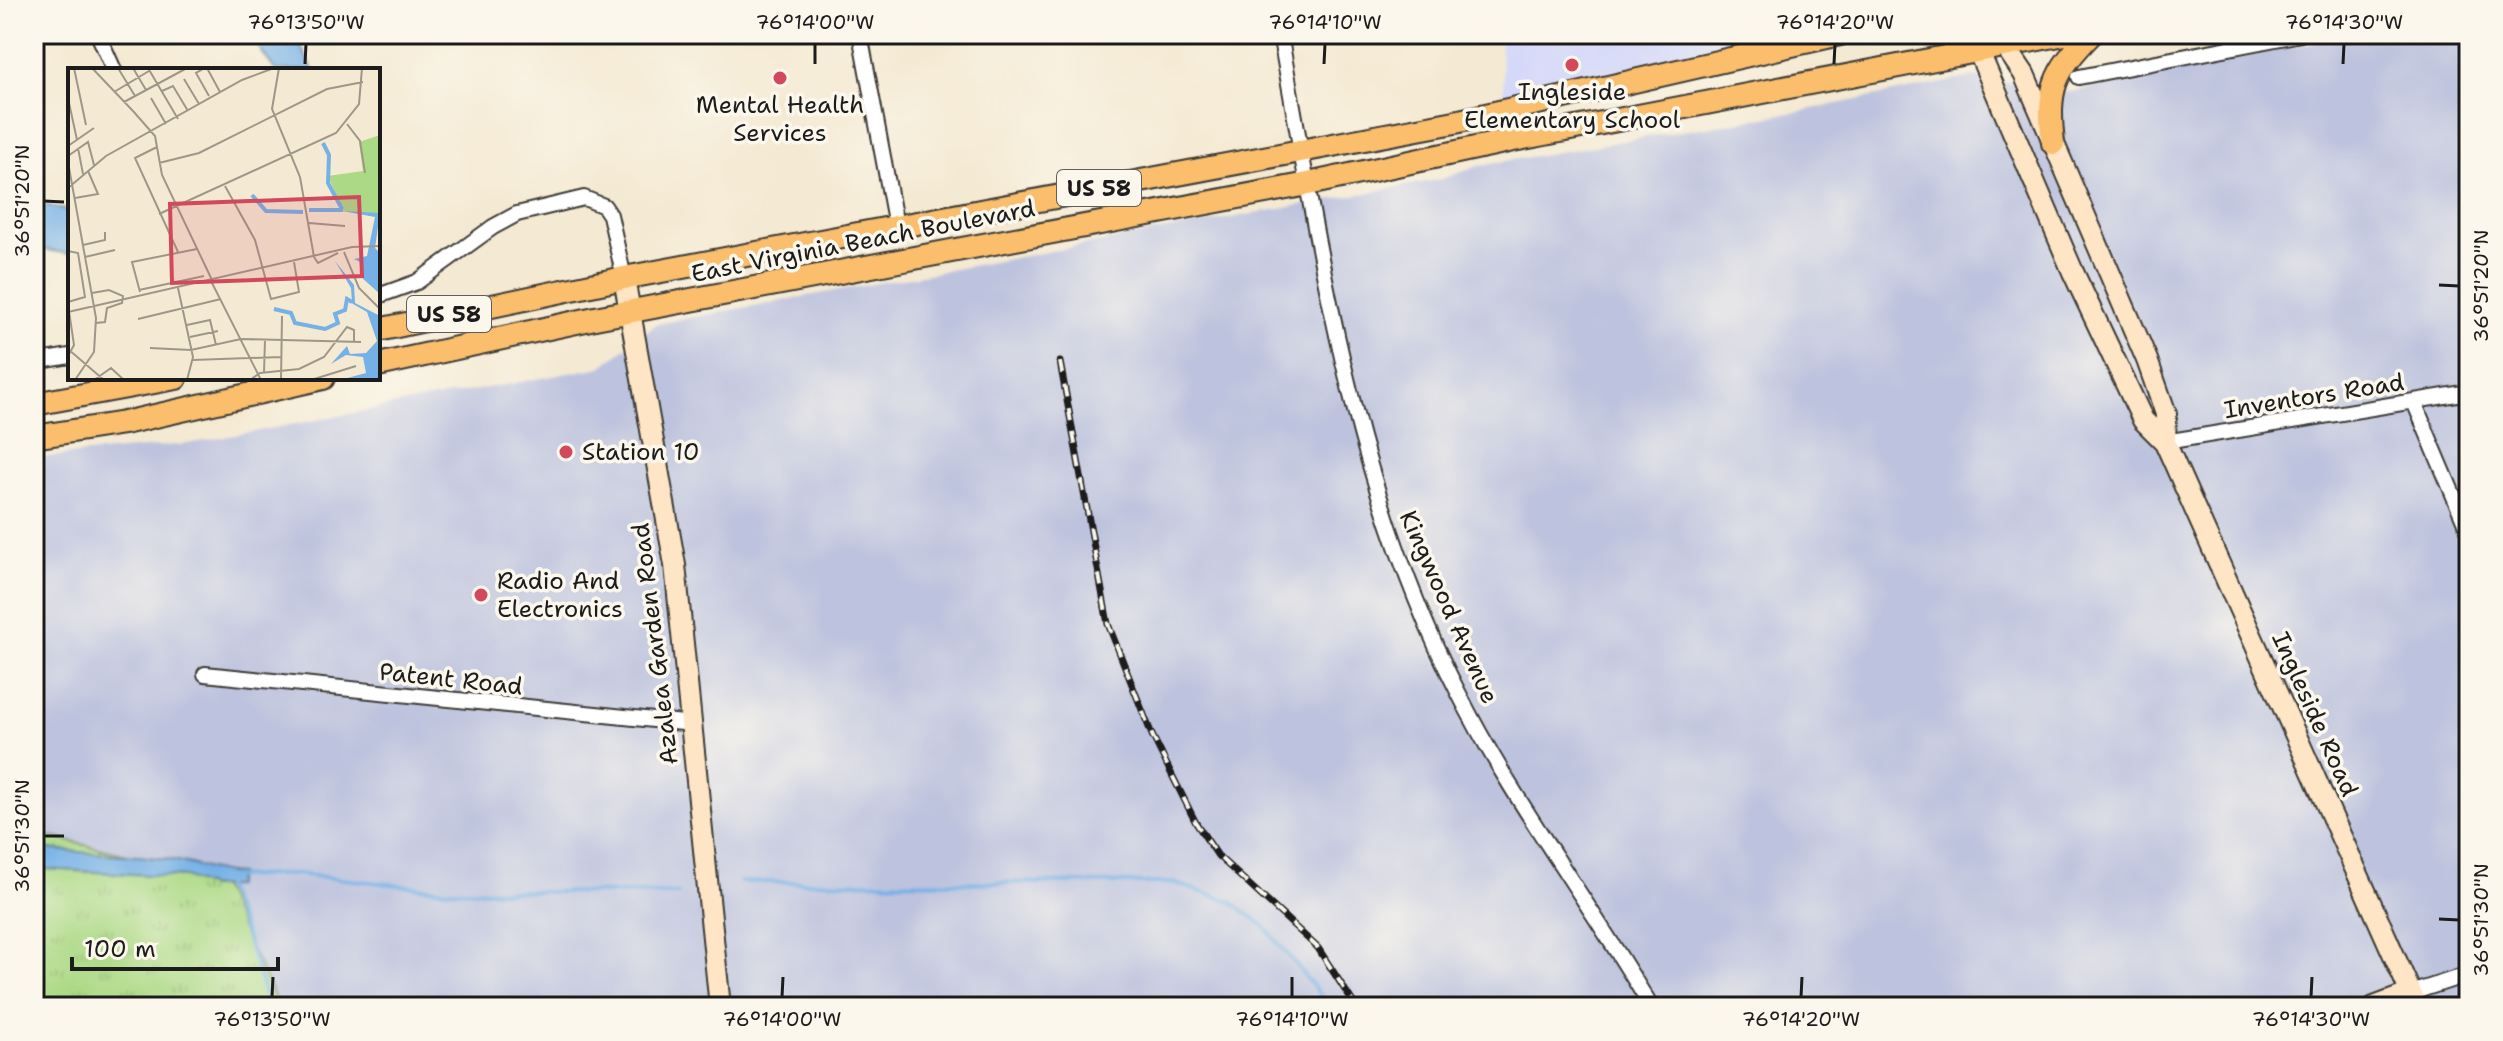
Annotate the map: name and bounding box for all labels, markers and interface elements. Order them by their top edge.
text: 76°13'50"W [247,9,365,35]
text: 76°14'00"W [756,9,874,35]
text: 76°14'10"W [1268,9,1382,35]
text: 76°14'20"W [1776,9,1894,35]
text: 76°14'30"W [2285,9,2403,35]
marker: Ingleside Elementary School [1563,56,1581,74]
inset map [68,68,380,380]
marker: Mental Health Services [771,69,789,87]
place label: Ingleside Elementary School [1464,76,1681,136]
place label: Mental Health Services [696,89,864,149]
text: 36°51'20"N [9,144,35,258]
road number: US 58 [1057,170,1141,206]
street label: East Virginia Beach Boulevard [688,192,1038,290]
text: 36°51'20"N [2468,229,2494,343]
road number: US 58 [407,296,491,332]
street label: Inventors Road [2222,366,2406,426]
place label: Station 10 [582,436,700,468]
marker: Station 10 [557,443,575,461]
street label: Kingwood Avenue [1392,505,1506,709]
street label: Azalea Garden Road [624,521,686,767]
place label: Radio And Electronics [497,565,623,625]
marker: Radio And Electronics [472,586,490,604]
street label: Ingleside Road [2264,627,2366,801]
street label: Patent Road [378,656,524,702]
text: 36°51'30"N [9,779,35,893]
text: 36°51'30"N [2468,863,2494,977]
scale bar [72,921,278,971]
text: 100 m [84,933,156,965]
text: 76°13'50"W [213,1006,331,1032]
text: 76°14'00"W [723,1006,841,1032]
text: 76°14'10"W [1235,1006,1349,1032]
text: 76°14'20"W [1742,1006,1860,1032]
text: 76°14'30"W [2252,1006,2370,1032]

